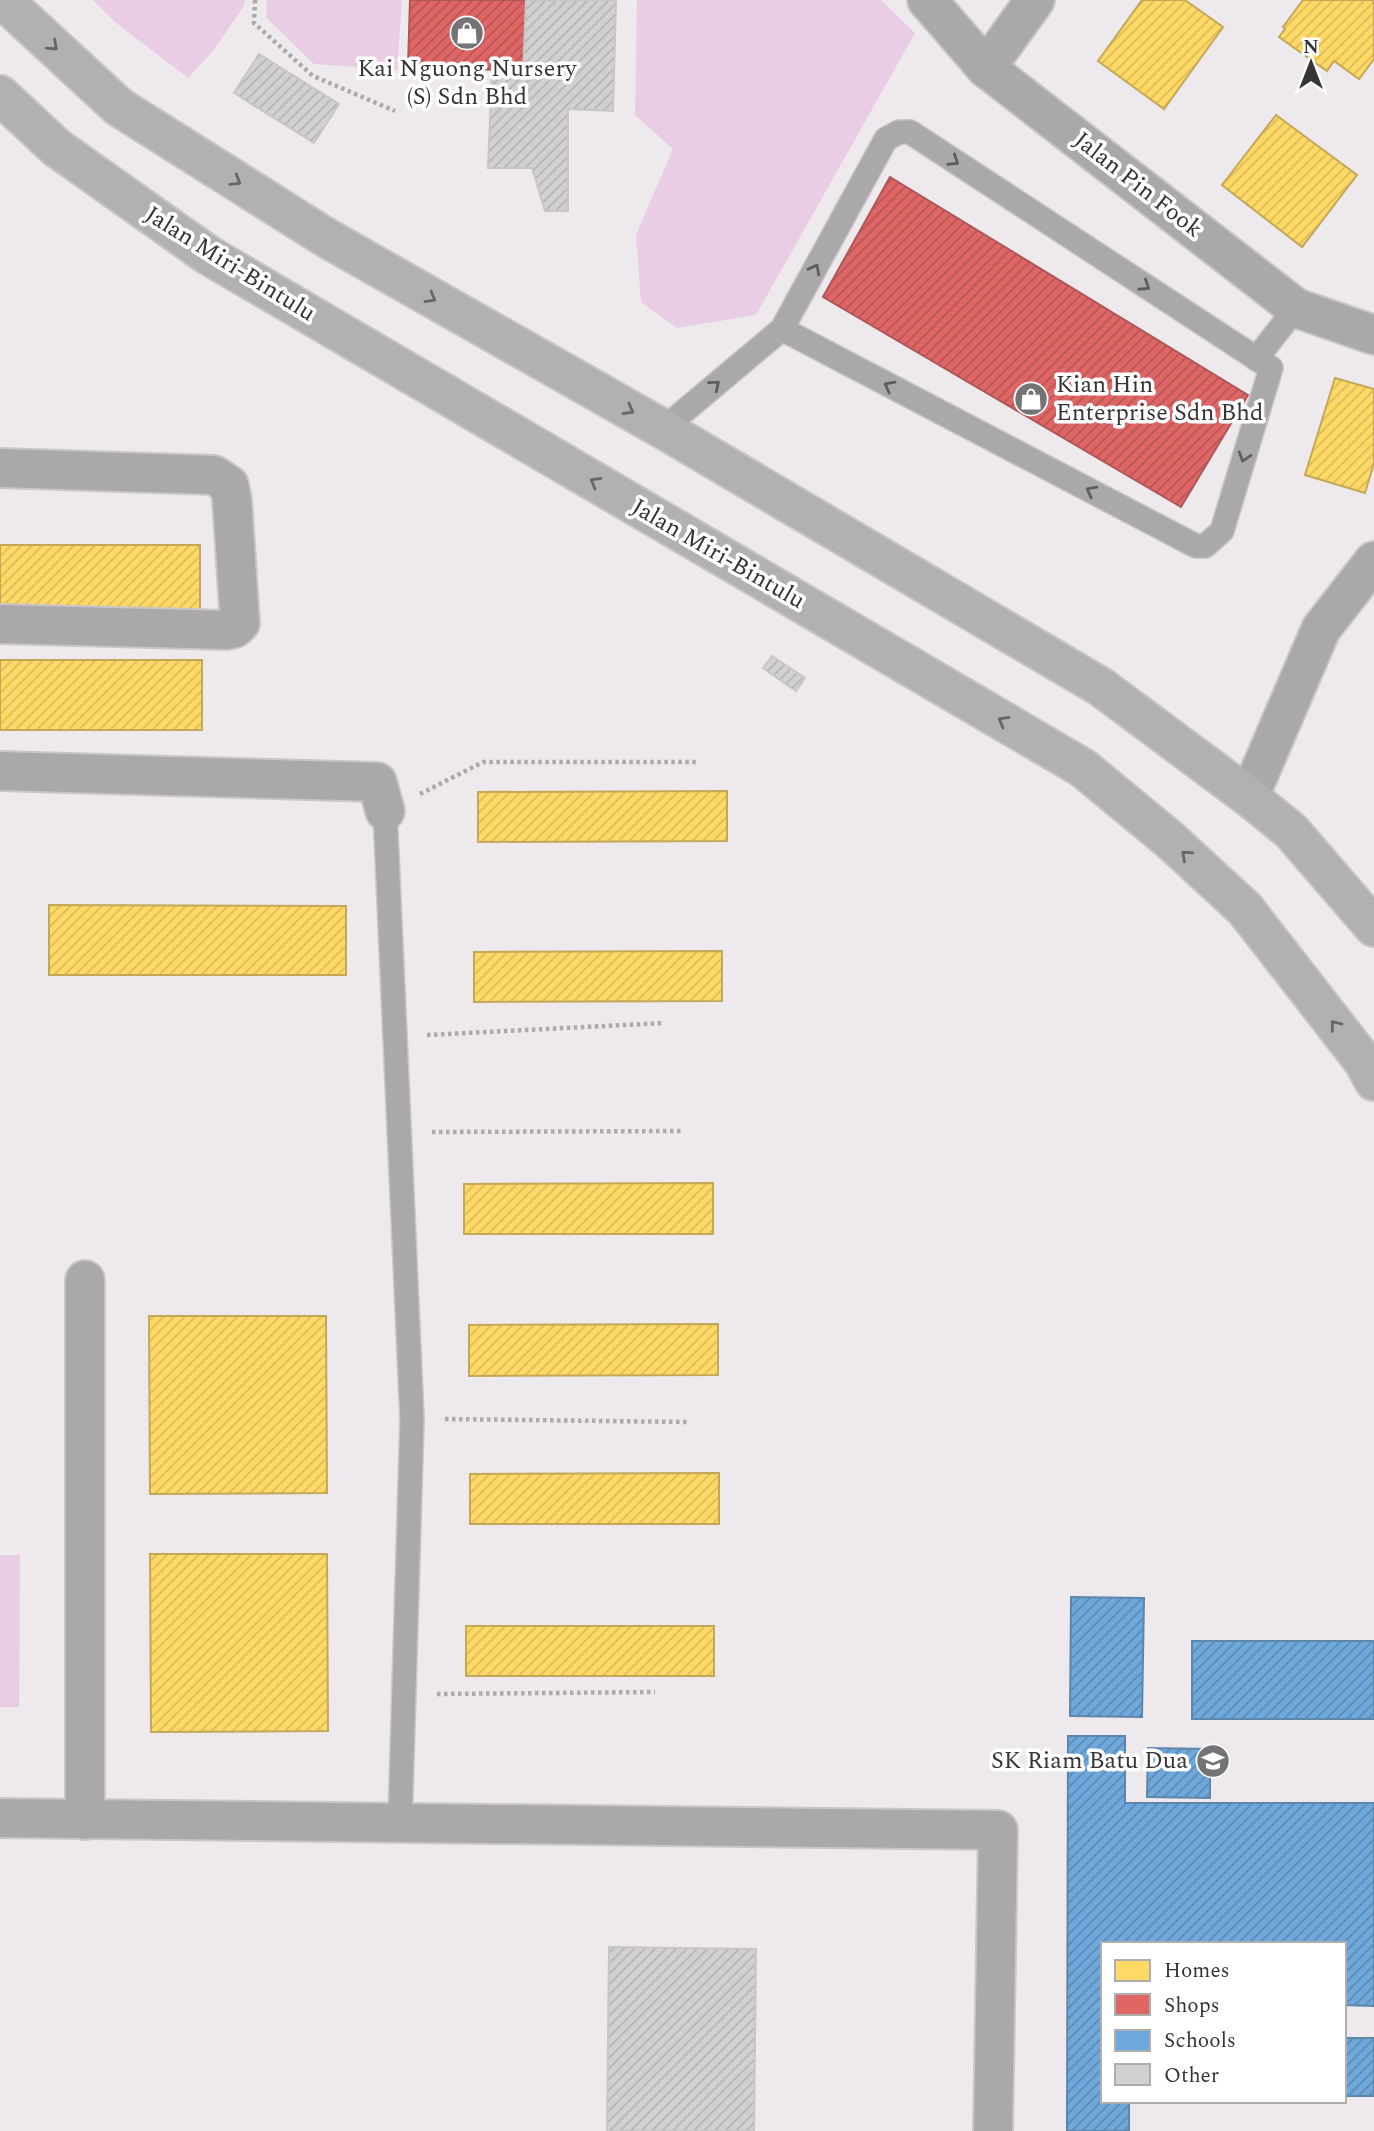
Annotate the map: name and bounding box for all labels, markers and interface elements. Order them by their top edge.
shop icon: Kai Nguong Nursery (S) Sdn Bhd [448,14,486,52]
north arrow [1276,28,1346,98]
text: N [1303,33,1319,62]
one-way arrow [45,38,58,51]
place label: Kai Nguong Nursery (S) Sdn Bhd [358,51,578,115]
street label: Jalan Pin Fook [1066,123,1210,247]
one-way arrow [947,153,960,166]
one-way arrow [228,172,241,185]
street label: Jalan Miri-Bintulu [138,197,322,331]
one-way arrow [807,264,820,277]
one-way arrow [1137,277,1150,290]
one-way arrow [424,290,436,303]
place label: Kian Hin Enterprise Sdn Bhd [1056,367,1263,431]
one-way arrow [884,380,896,394]
shop icon: Kian Hin Enterprise Sdn Bhd [1012,380,1050,418]
one-way arrow [707,381,720,393]
one-way arrow [621,402,634,415]
one-way arrow [1237,451,1252,463]
one-way arrow [589,477,602,490]
one-way arrow [1085,486,1098,500]
street label: Jalan Miri-Bintulu [624,490,812,618]
one-way arrow [997,716,1010,729]
one-way arrow [1181,850,1194,863]
one-way arrow [1331,1020,1344,1033]
school or university icon: SK Riam Batu Dua [1194,1742,1232,1780]
place label: SK Riam Batu Dua [991,1743,1188,1779]
legend [1101,1942,1346,2103]
text: Homes [1164,1955,1230,1987]
text: Shops [1164,1990,1220,2022]
text: Schools [1164,2025,1236,2057]
text: Other [1164,2060,1219,2092]

